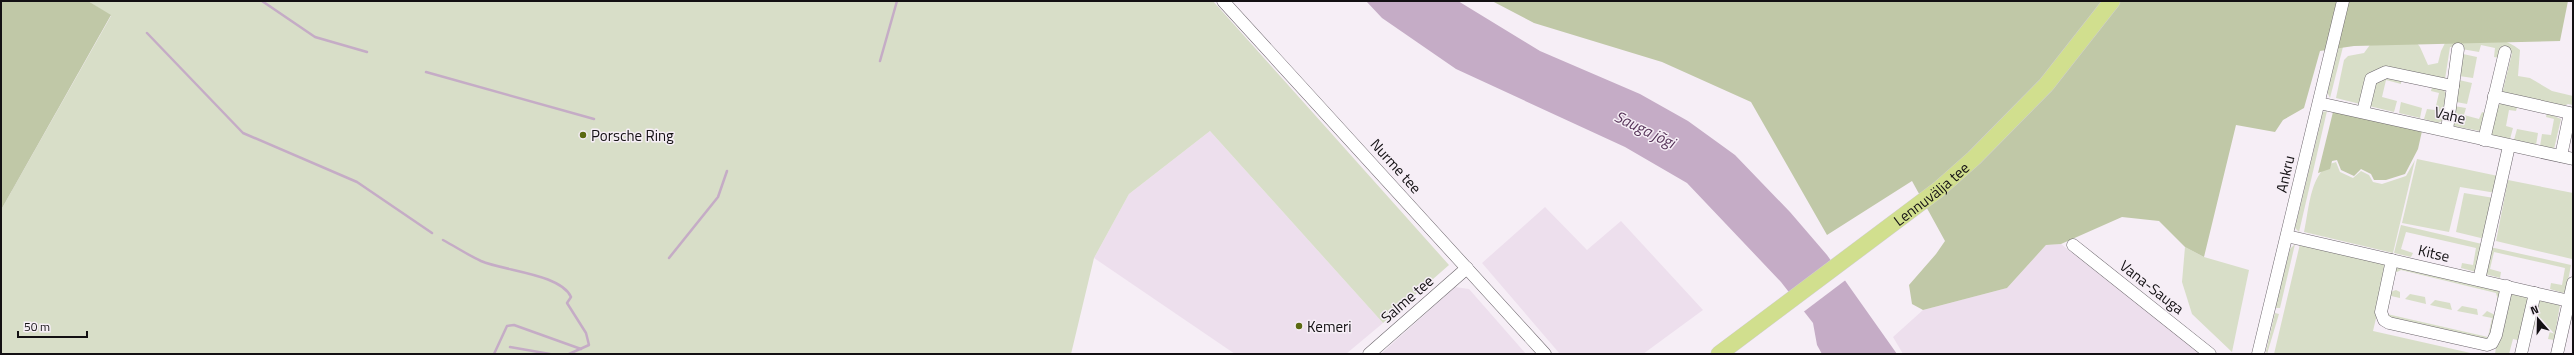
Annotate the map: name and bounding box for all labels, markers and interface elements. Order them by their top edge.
street label: Vahe [2432,100,2468,130]
water label: Sauga jõgi [1611,104,1681,155]
place label: Porsche Ring [591,124,674,147]
marker: Porsche Ring [578,130,588,140]
street label: Nurme tee [1365,133,1427,199]
street label: Ankru [2270,153,2300,195]
street label: Lennuvälja tee [1888,156,1974,231]
street label: Kitse [2416,238,2452,268]
street label: Vana-Sauga [2115,254,2190,320]
street label: Salme tee [1376,270,1438,328]
north arrow [2518,299,2558,339]
text: N [2528,301,2541,318]
scale bar [18,313,87,339]
place label: Kemeri [1307,315,1351,338]
text: 50 m [24,317,50,336]
marker: Kemeri [1294,321,1304,331]

